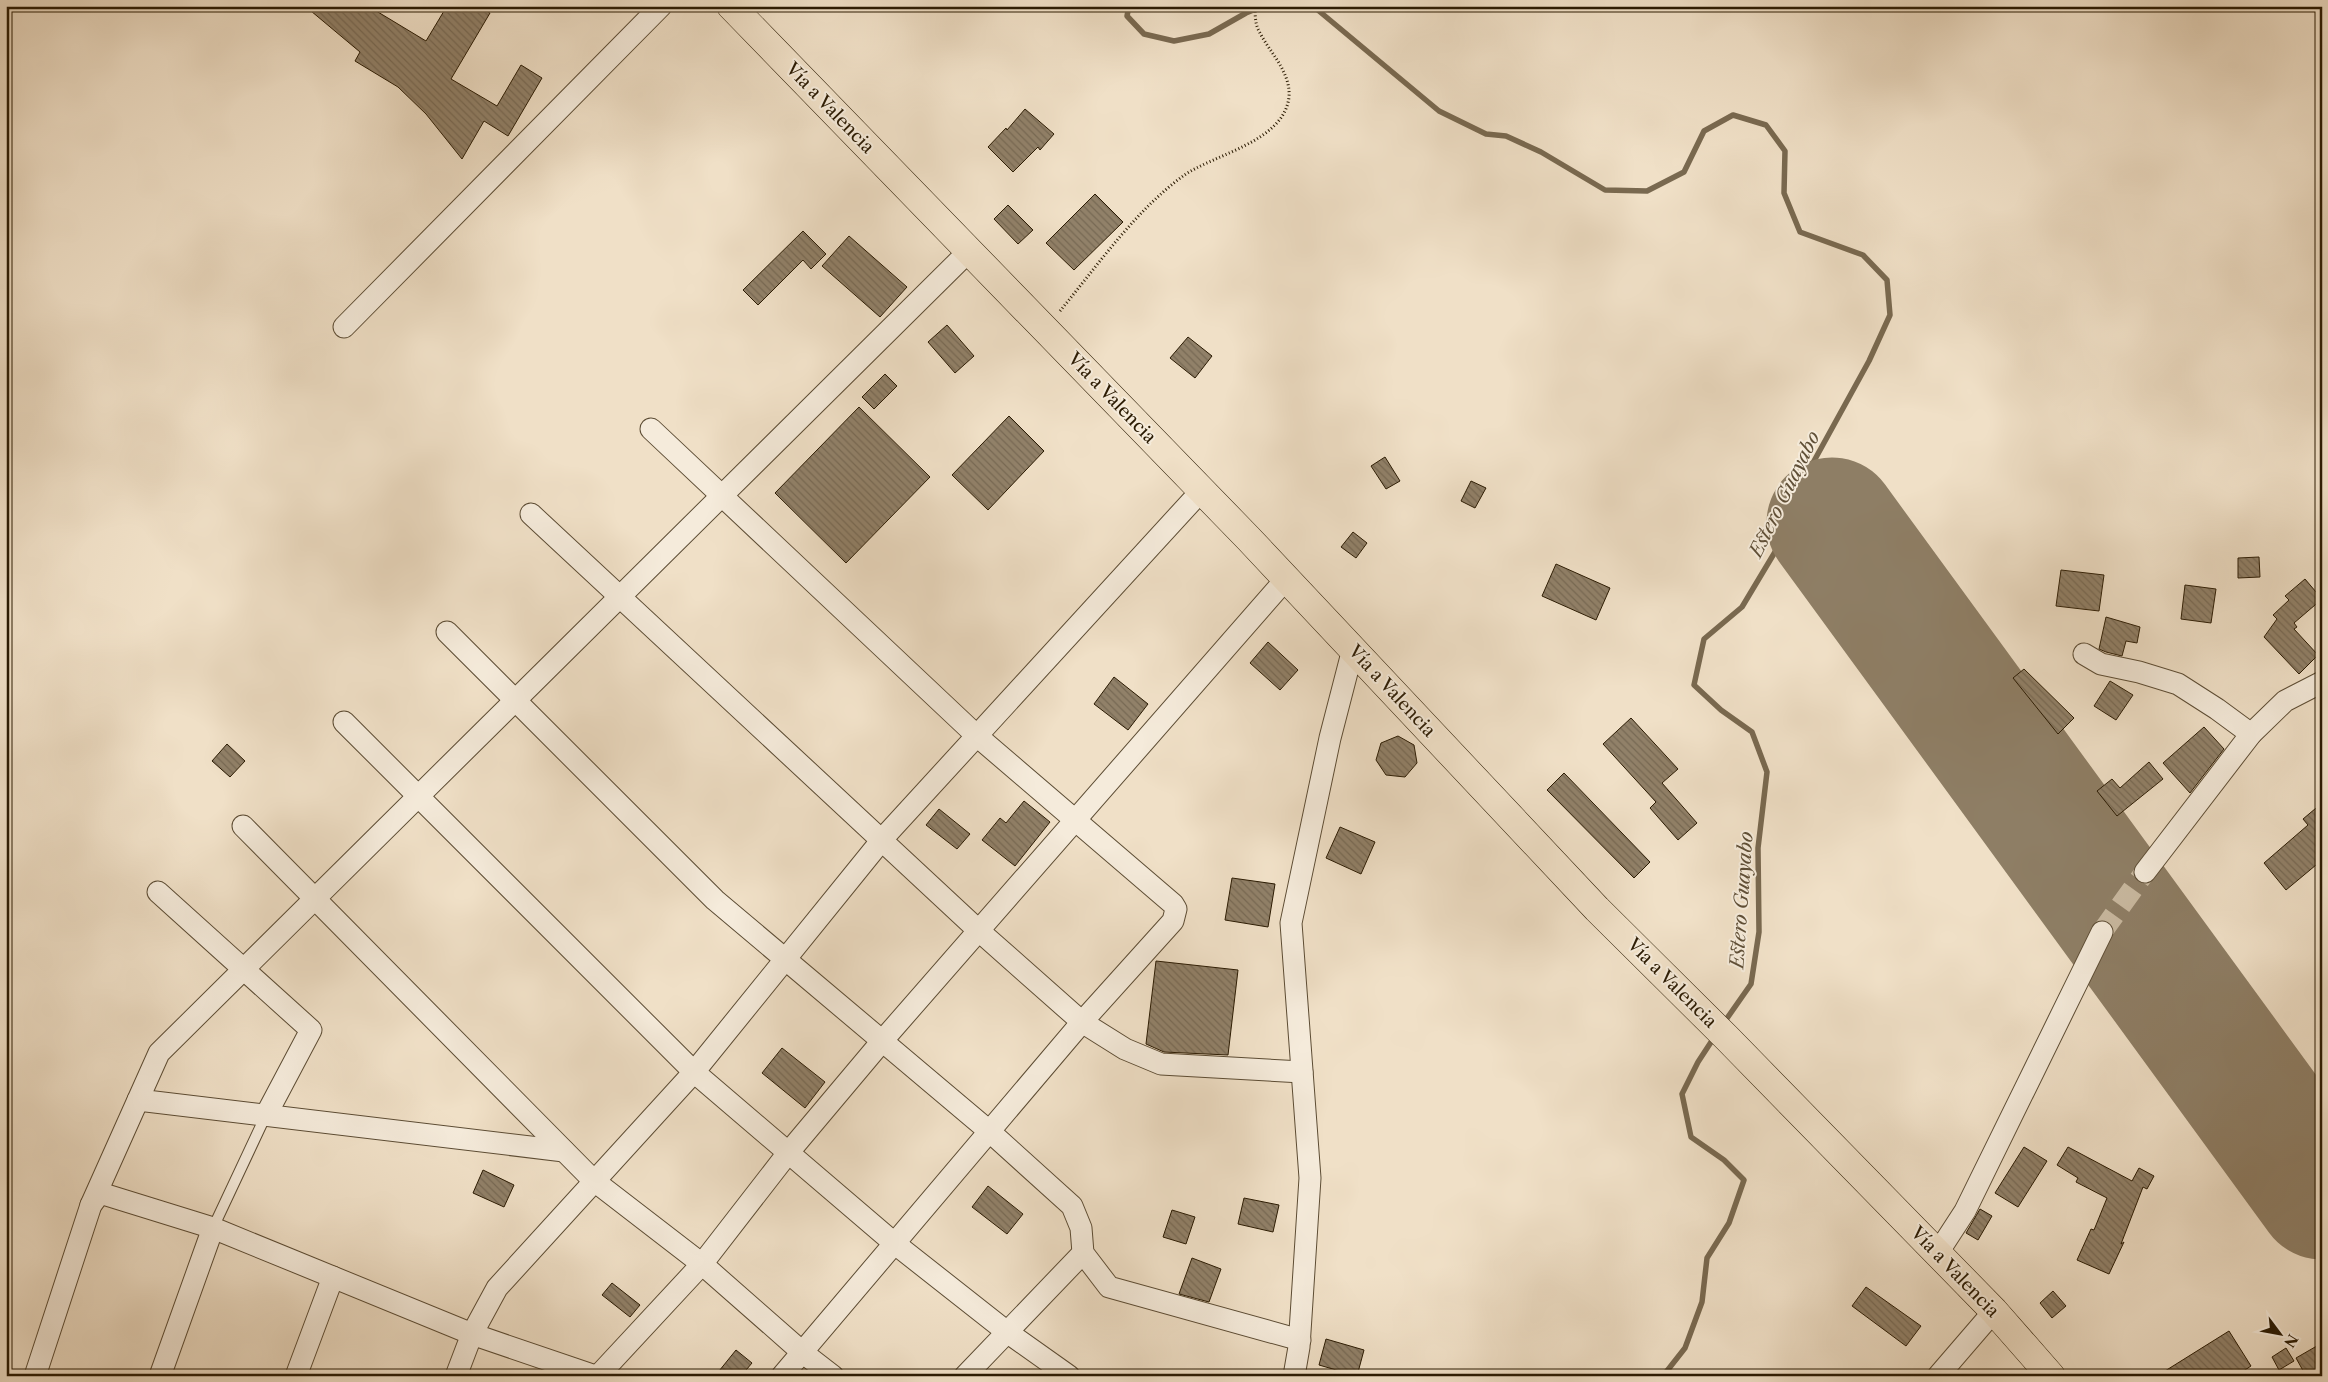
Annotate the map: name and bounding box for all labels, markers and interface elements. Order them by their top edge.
street label: Vía a Valencia [781,57,879,158]
street label: Vía a Valencia [1063,347,1161,448]
water label: Estero Guayabo [1743,427,1825,563]
street label: Vía a Valencia [1343,640,1441,742]
water label: Estero Guayabo [1725,831,1758,971]
street label: Vía a Valencia [1622,933,1722,1033]
street label: Vía a Valencia [1906,1221,2004,1322]
north arrow [2256,1310,2306,1360]
text: N [2280,1331,2302,1351]

